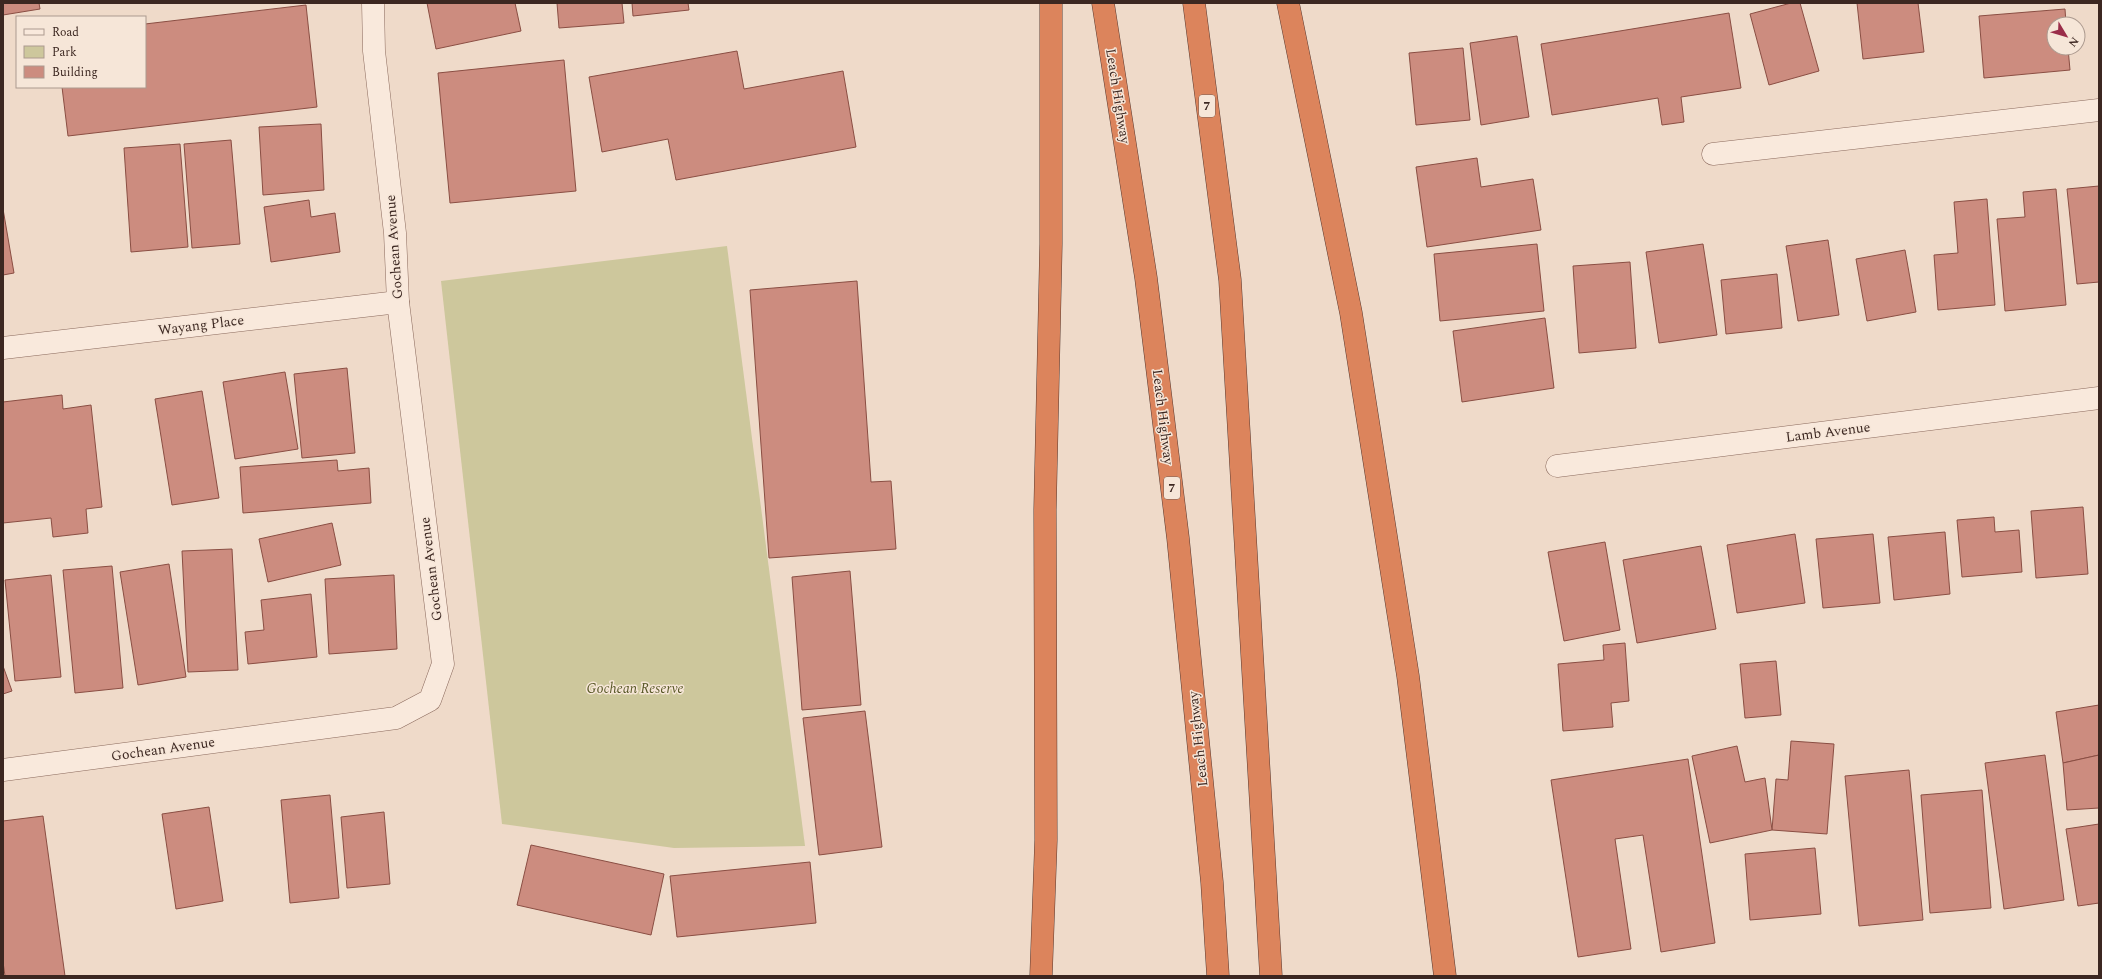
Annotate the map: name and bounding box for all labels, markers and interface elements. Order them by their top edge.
legend [16,16,146,88]
north arrow [2046,16,2086,56]
text: Road [52,23,79,42]
text: N [2064,33,2083,51]
text: Park [52,43,77,62]
street label: Leach Highway [1100,47,1136,146]
text: Building [52,63,98,82]
road number: 7 [1199,95,1215,117]
street label: Gochean Avenue [380,194,408,300]
street label: Wayang Place [157,309,245,341]
street label: Leach Highway [1147,368,1179,467]
street label: Lamb Avenue [1784,416,1872,448]
road number: 7 [1164,477,1180,499]
street label: Gochean Avenue [414,515,448,622]
park label: Gochean Reserve [586,678,684,699]
street label: Leach Highway [1182,689,1213,788]
street label: Gochean Avenue [110,731,217,767]

